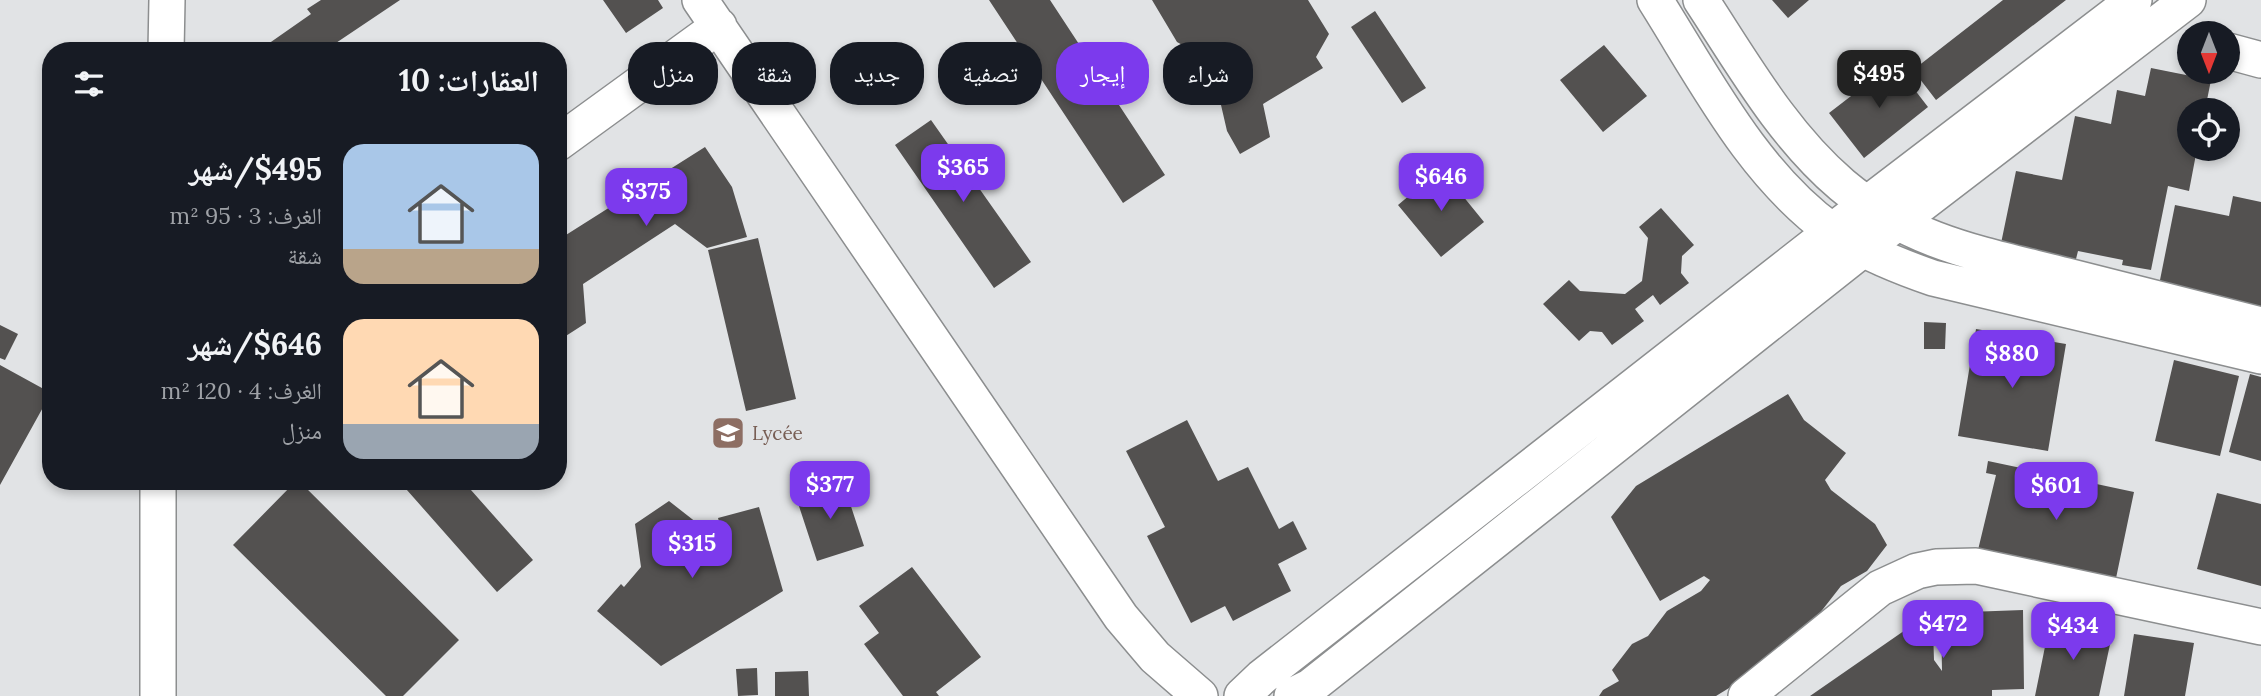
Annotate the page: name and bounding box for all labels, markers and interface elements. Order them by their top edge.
north arrow [2177,21,2240,84]
map controls [2177,21,2240,161]
chip: منزل [628,42,718,105]
chip: شقة [732,42,816,105]
chip: جديد [830,42,924,105]
chip: تصفية [938,42,1042,105]
chip: إيجار [1056,42,1149,105]
chip: شراء [1163,42,1253,105]
pin: $495 [1838,50,1920,110]
text: $495 [1853,58,1905,87]
text: العقارات: 10 [399,61,539,99]
icon: filters [70,65,108,103]
button: locate [2177,98,2240,161]
pin: $365 [922,144,1004,204]
text: $495/شهر [189,150,322,188]
text: $365 [937,152,989,181]
pin: $646 [1400,154,1482,213]
text: $646 [1415,161,1467,190]
pin: $375 [605,168,687,228]
icon: home [399,172,483,256]
text: $375 [621,176,671,205]
text: الغرف: 3 · 95 m² [170,201,322,230]
text: شقة [288,241,322,270]
text: $646/شهر [188,325,322,363]
pin: $880 [1971,330,2053,390]
text: $880 [1985,338,2039,367]
icon: home [399,347,483,431]
text: الغرف: 4 · 120 m² [161,376,322,405]
school or university icon: Lycée [709,414,747,452]
text: منزل [282,416,322,445]
place label: Lycée [752,421,803,445]
pin: $377 [789,462,871,521]
pin: $601 [2015,462,2097,522]
text: $377 [806,469,854,498]
text: $601 [2031,470,2081,499]
pin: $315 [651,520,733,580]
text: $315 [668,528,716,557]
pin: $472 [1902,600,1984,660]
pin: $434 [2032,602,2114,662]
text: $472 [1918,608,1968,637]
text: $434 [2047,610,2099,639]

